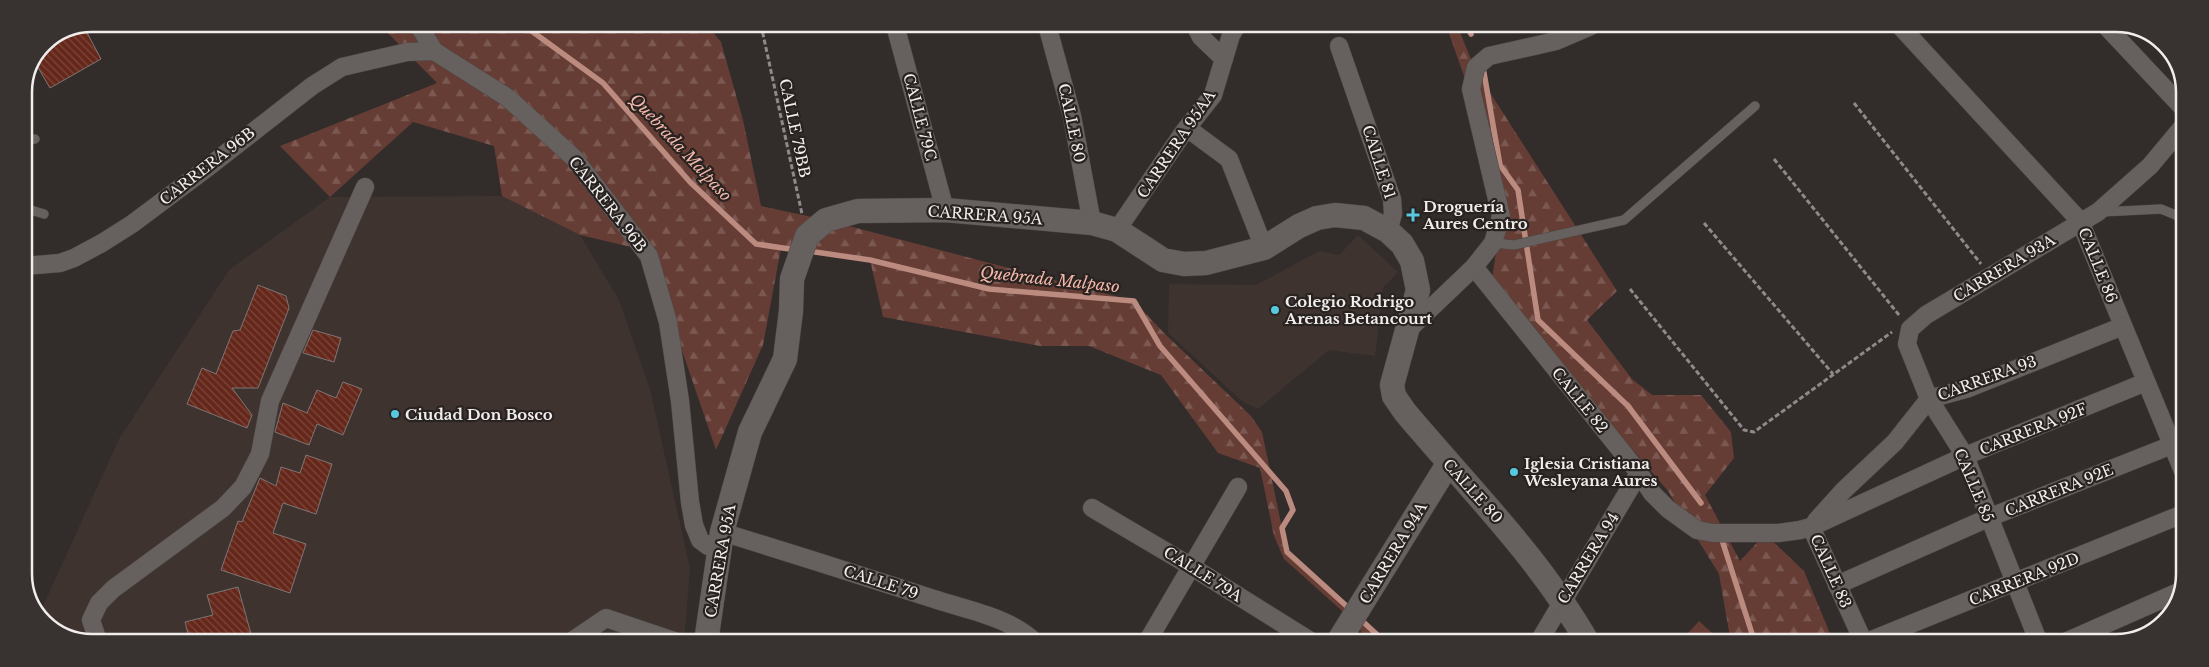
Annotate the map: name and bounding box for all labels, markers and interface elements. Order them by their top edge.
street label: CALLE 79C [899,71,941,163]
street label: CALLE 79BB [775,77,815,179]
street label: CALLE 80 [1054,82,1090,164]
street label: CARRERA 95AA [1133,86,1219,202]
water label: Quebrada Malpaso [626,89,736,205]
street label: CARRERA 96B [155,123,259,209]
street label: CALLE 81 [1358,123,1400,201]
street label: CARRERA 96B [565,152,651,256]
place label: Droguería Aures Centro [1422,197,1528,233]
street label: CARRERA 95A [927,202,1043,229]
marker: Droguería Aures Centro [1407,209,1419,221]
street label: CALLE 86 [2074,225,2122,305]
street label: CARRERA 93A [1950,230,2059,306]
water label: Quebrada Malpaso [979,262,1121,296]
place label: Colegio Rodrigo Arenas Betancourt [1284,292,1432,328]
marker: Colegio Rodrigo Arenas Betancourt [1269,304,1281,316]
street label: CARRERA 93 [1935,351,2039,405]
street label: CALLE 82 [1548,363,1612,437]
street label: CARRERA 92F [1977,399,2089,459]
place label: Ciudad Don Bosco [405,405,553,424]
marker: Ciudad Don Bosco [389,408,401,420]
street label: CALLE 85 [1950,445,1998,525]
place label: Iglesia Cristiana Wesleyana Aures [1523,454,1658,490]
street label: CALLE 80 [1439,455,1507,527]
street label: CARRERA 92E [2002,460,2116,520]
marker: Iglesia Cristiana Wesleyana Aures [1508,466,1520,478]
street label: CARRERA 94A [1355,498,1431,607]
street label: CARRERA 95A [701,502,739,619]
street label: CARRERA 94 [1553,509,1623,607]
street label: CALLE 83 [1806,531,1856,611]
street label: CALLE 79A [1160,542,1246,606]
street label: CARRERA 92D [1966,548,2082,610]
street label: CALLE 79 [841,561,921,603]

